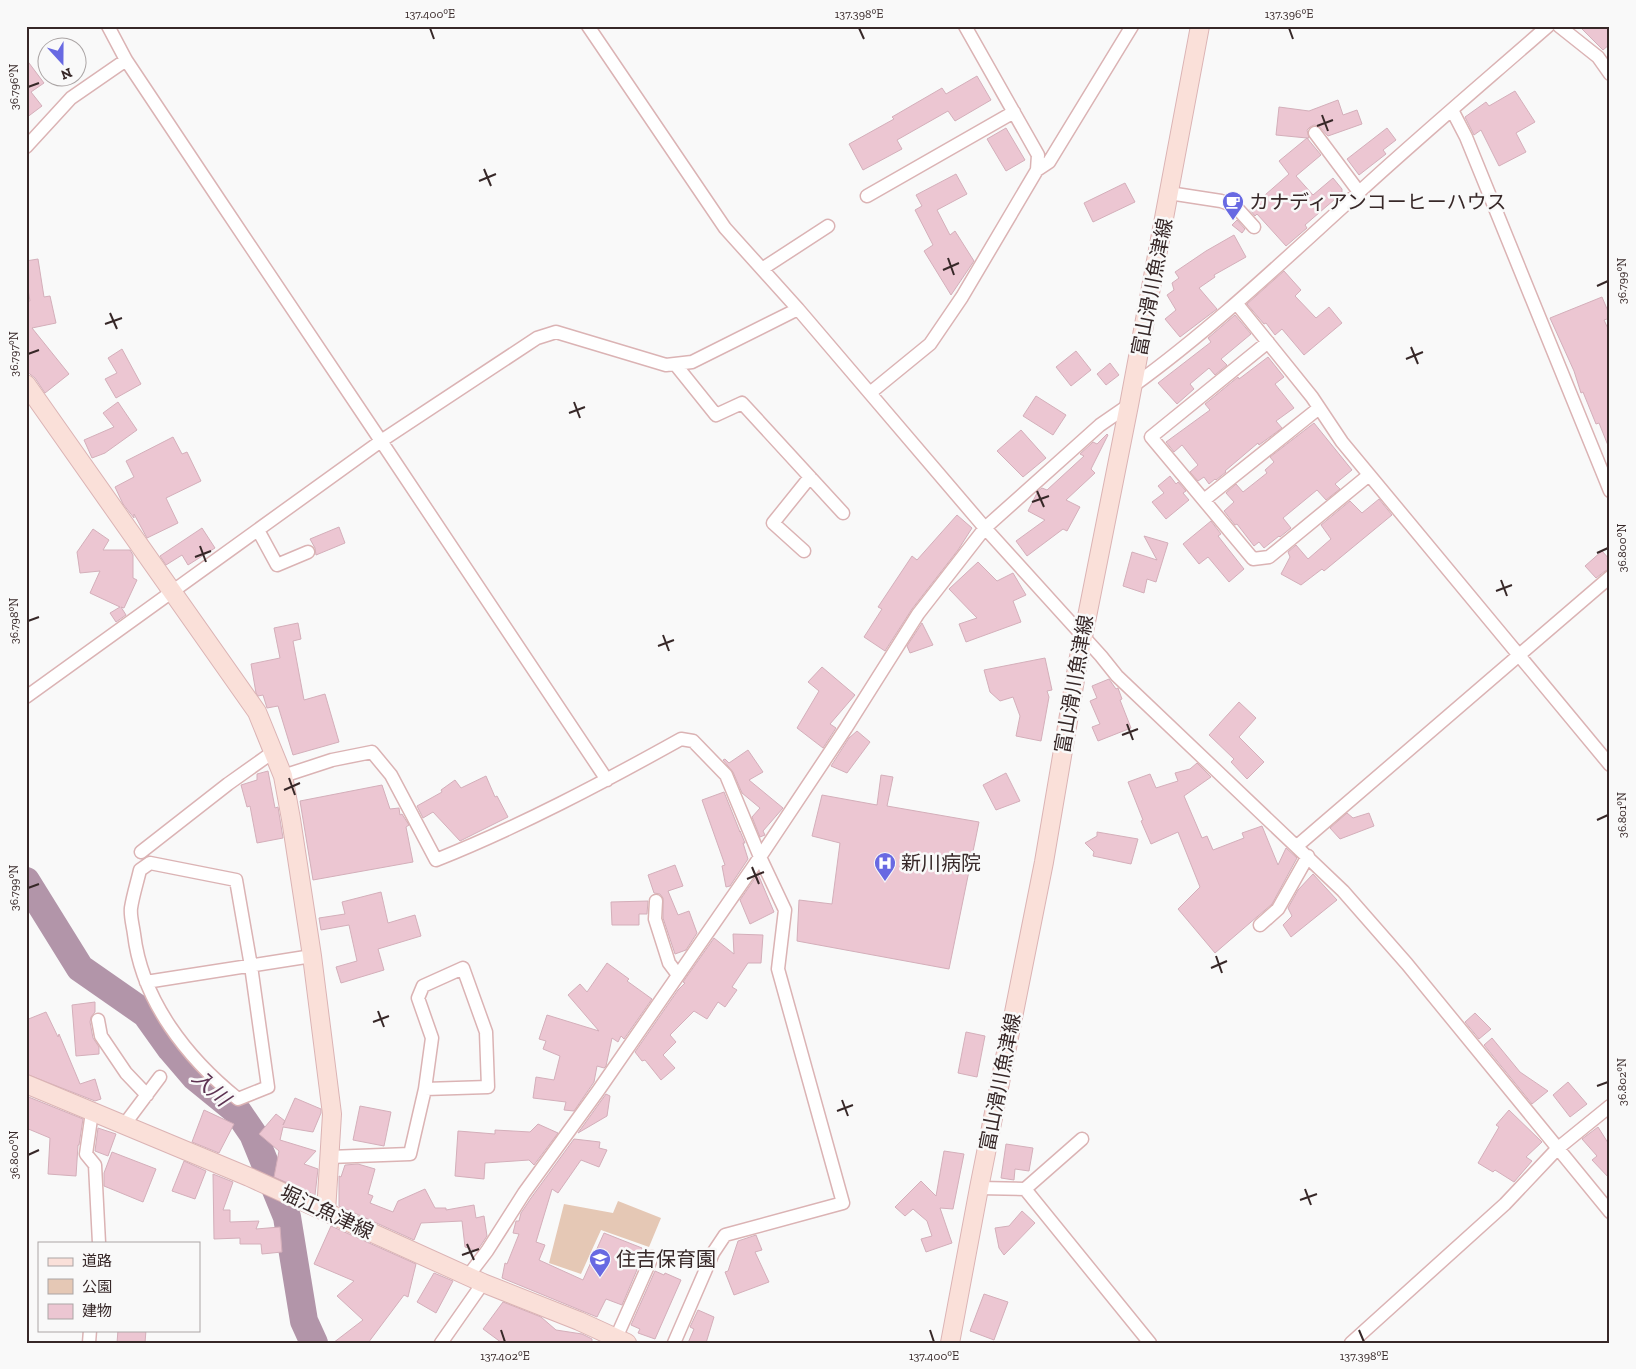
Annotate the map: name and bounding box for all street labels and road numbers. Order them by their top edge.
street label: 富山滑川魚津線 [1127,216,1177,358]
street label: 富山滑川魚津線 [1050,613,1098,755]
street label: 富山滑川魚津線 [975,1011,1025,1153]
street label: 堀江魚津線 [277,1180,377,1244]

